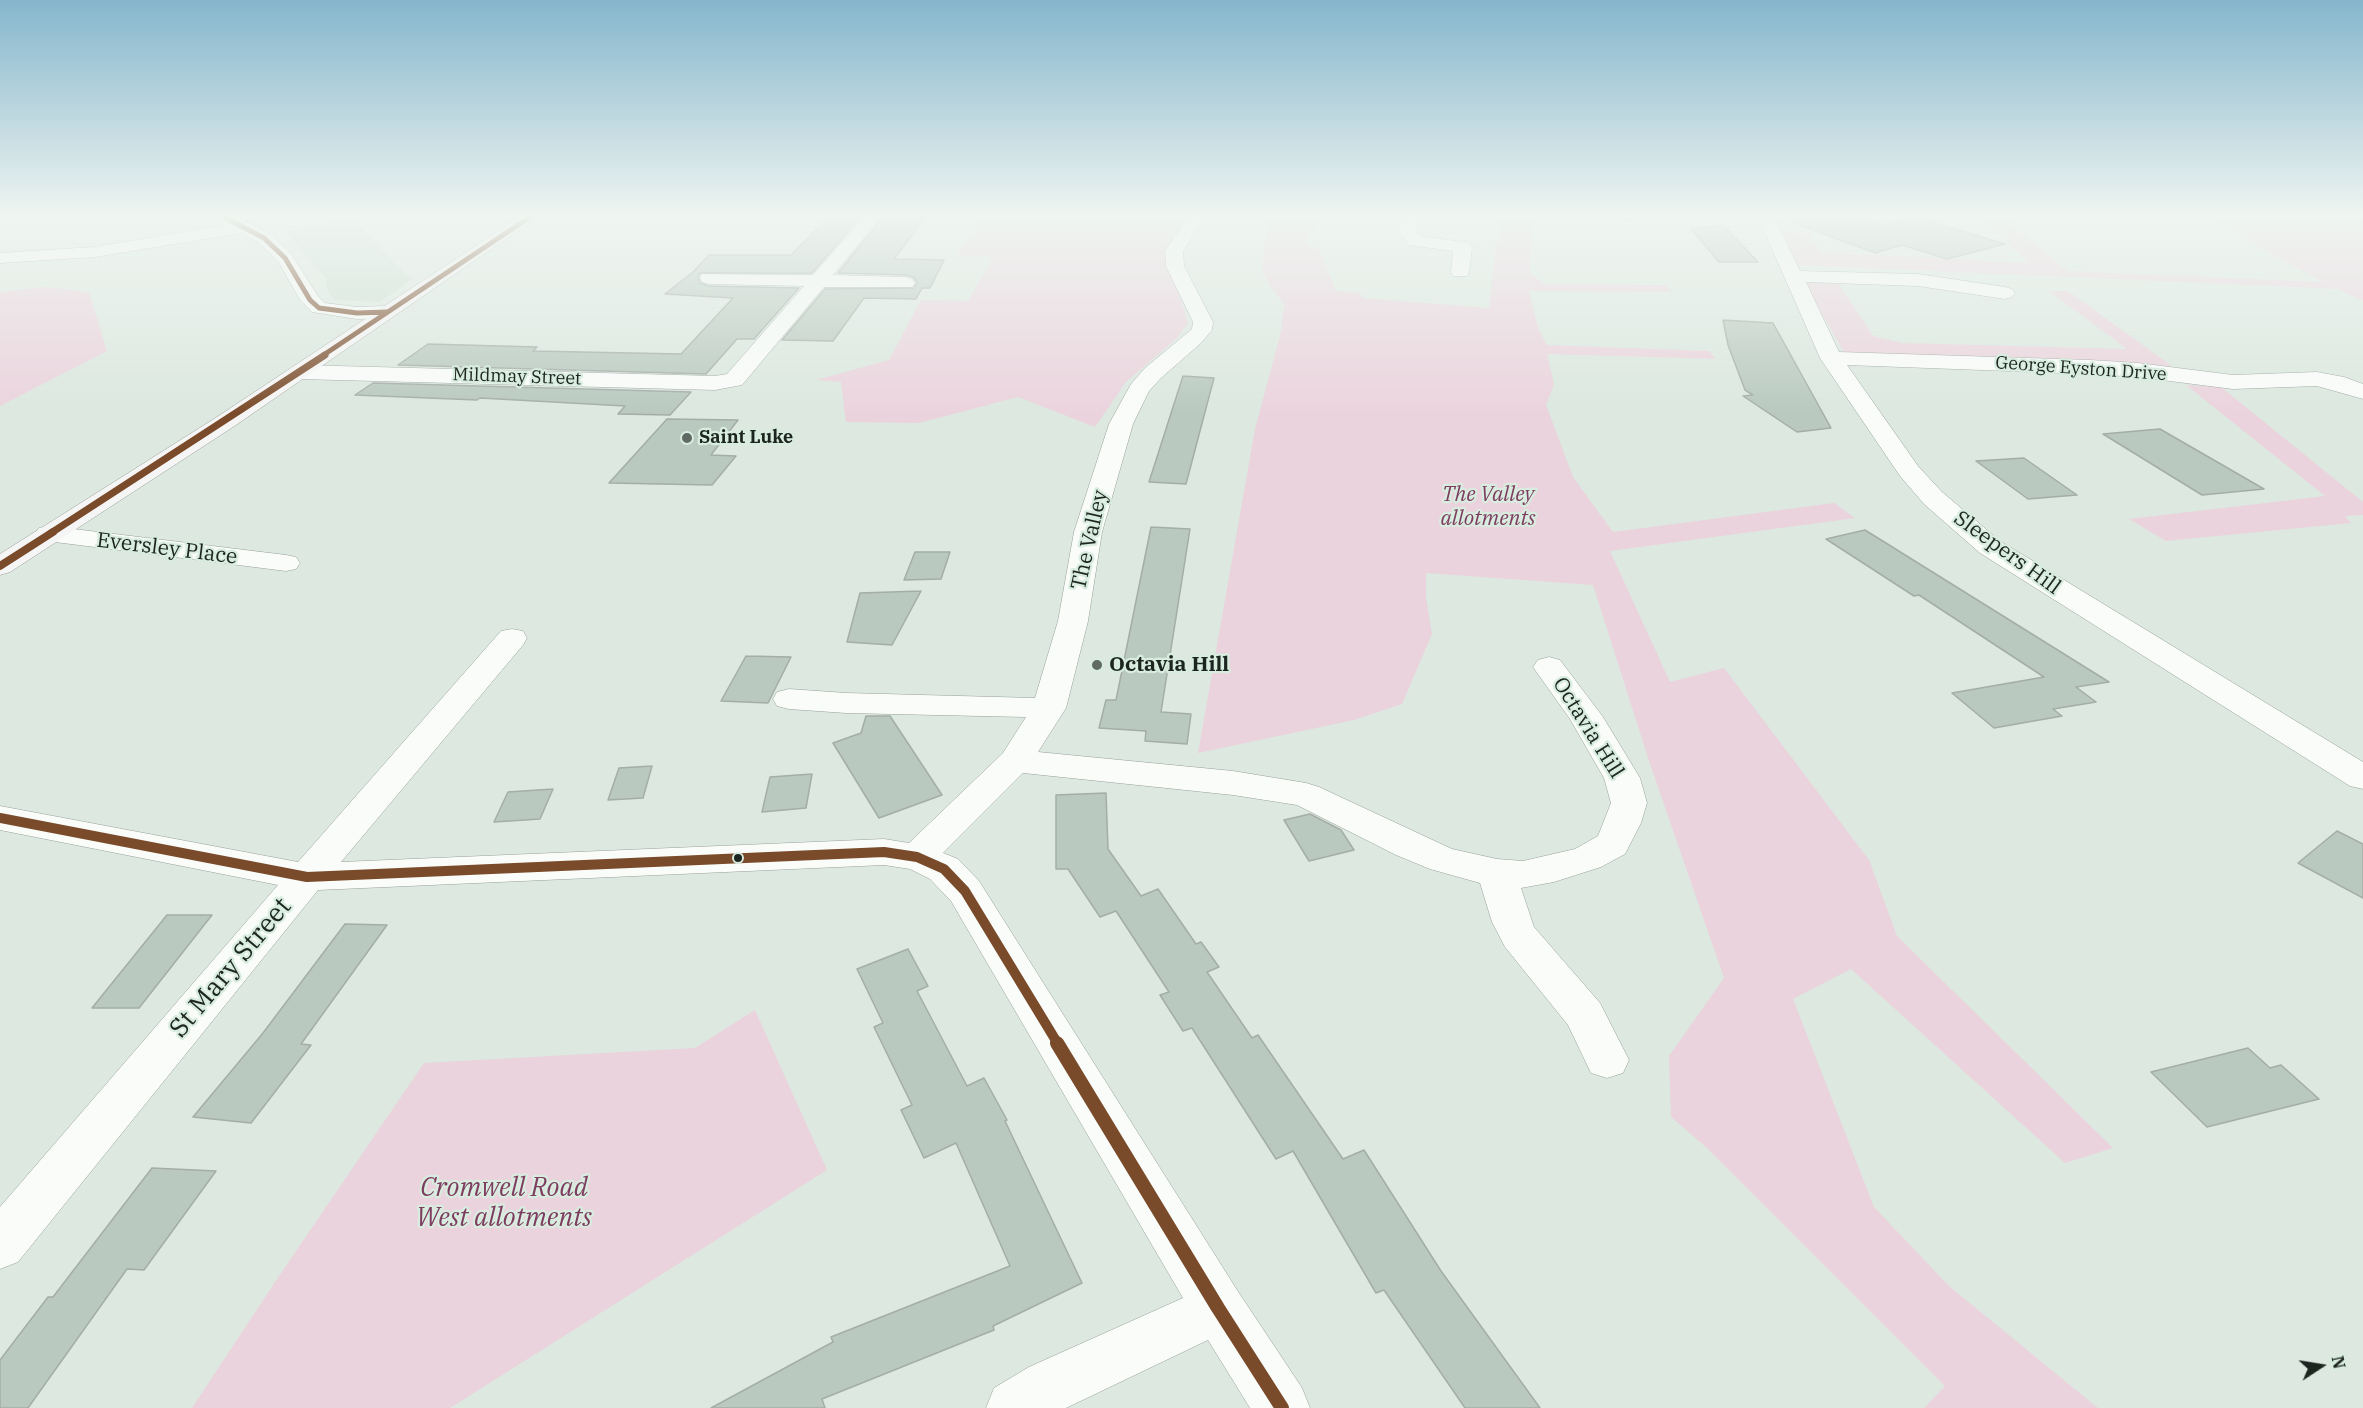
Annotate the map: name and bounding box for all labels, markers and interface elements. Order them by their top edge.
street label: George Eyston Drive [1995,352,2167,386]
street label: Mildmay Street [452,364,582,390]
place label: Saint Luke [699,427,793,449]
marker: Saint Luke [680,431,694,445]
park label: The Valley allotments [1440,482,1536,532]
street label: The Valley [1066,488,1114,592]
street label: Sleepers Hill [1949,506,2065,600]
street label: Eversley Place [95,528,239,570]
place label: Octavia Hill [1109,652,1229,678]
marker: Octavia Hill [1090,658,1104,672]
street label: Octavia Hill [1547,673,1629,783]
unlabelled marker [732,852,744,864]
street label: St Mary Street [164,892,298,1044]
park label: Cromwell Road West allotments [416,1172,592,1234]
north arrow [2291,1336,2351,1396]
text: N [2328,1354,2350,1371]

